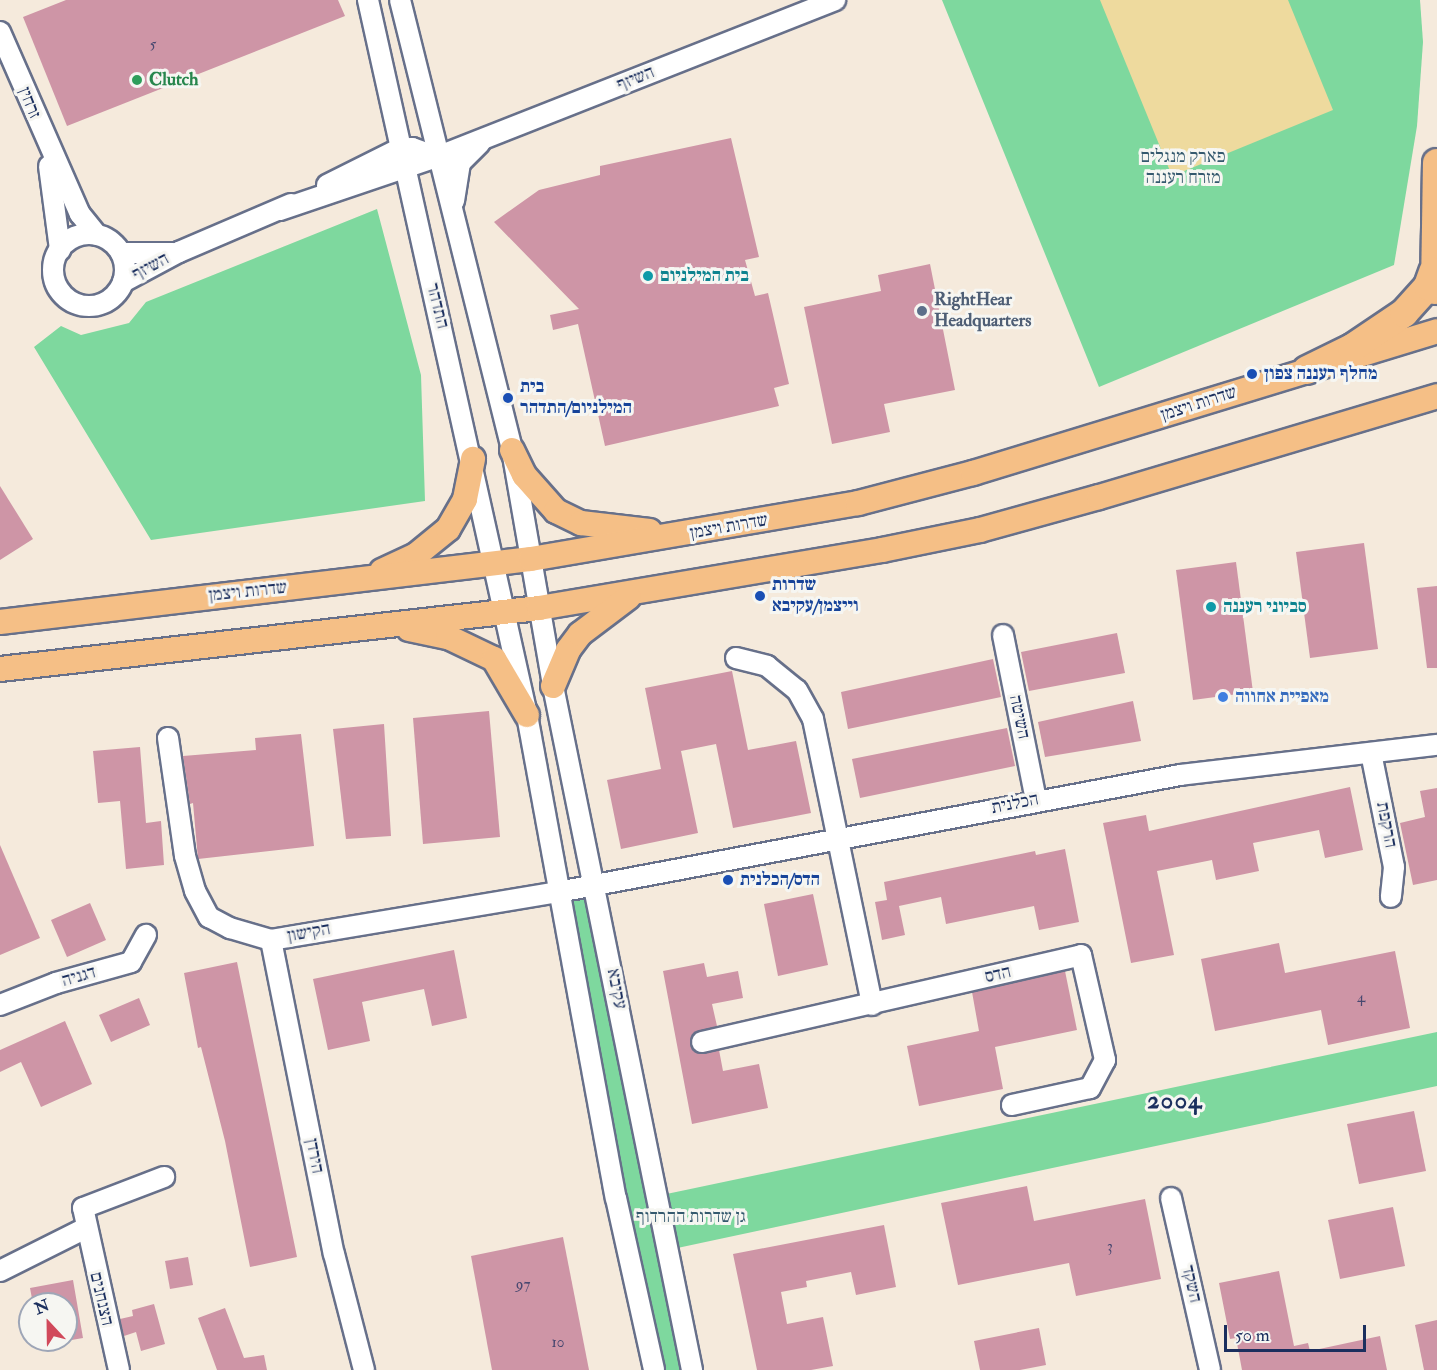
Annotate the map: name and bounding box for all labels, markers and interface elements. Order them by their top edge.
house number: 5 [150,36,156,54]
street label: השיזף [614,62,658,96]
place label: Clutch [149,69,198,91]
marker: Clutch [130,73,144,87]
street label: זרחין [13,84,45,122]
park label: פארק מנגלים מזרח רעננה [1140,147,1226,190]
street label: השיזף [129,248,173,286]
place label: בית המילניום [660,265,749,287]
marker: בית המילניום [641,269,655,283]
street label: התדהר [421,281,453,331]
place label: RightHear Headquarters [934,290,1031,332]
marker: RightHear Headquarters [915,304,929,318]
place label: מחלף רעננה צפון [1264,363,1377,385]
marker: מחלף רעננה צפון [1245,367,1259,381]
place label: בית המילניום/התדהר [520,377,632,420]
street label: שדרות ויצמן [1158,382,1240,426]
marker: בית המילניום/התדהר [501,391,515,405]
street label: שדרות ויצמן [688,510,770,544]
place label: שדרות וייצמן/עקיבא [772,575,859,618]
street label: שדרות ויצמן [208,577,288,607]
marker: שדרות וייצמן/עקיבא [753,589,767,603]
place label: סביוני רעננה [1223,596,1307,618]
marker: סביוני רעננה [1204,600,1218,614]
place label: מאפיית אחווה [1235,686,1329,708]
marker: מאפיית אחווה [1216,690,1230,704]
street label: השיטה [1004,693,1034,741]
street label: הכלנית [989,789,1041,819]
street label: הרקפת [1371,800,1401,850]
place label: הדס/הכלנית [740,869,820,891]
marker: הדס/הכלנית [721,873,735,887]
street label: הקישון [286,919,332,947]
street label: דגניה [59,962,99,992]
street label: הדס [983,962,1013,988]
street label: עקיבא [602,967,630,1011]
house number: 4 [1357,989,1365,1007]
district label: 2004 [1147,1087,1203,1115]
street label: הירדן [300,1137,328,1175]
park label: גן שדרות ההרדוף [636,1206,746,1228]
house number: 3 [1107,1238,1113,1256]
street label: השקד [1176,1263,1206,1305]
street label: הצנחנים [84,1270,118,1328]
house number: 97 [516,1276,530,1294]
north arrow [18,1292,78,1352]
text: N [32,1295,52,1319]
scale bar [1227,1313,1370,1351]
text: 50 m [1235,1324,1270,1347]
house number: 10 [552,1334,564,1352]

